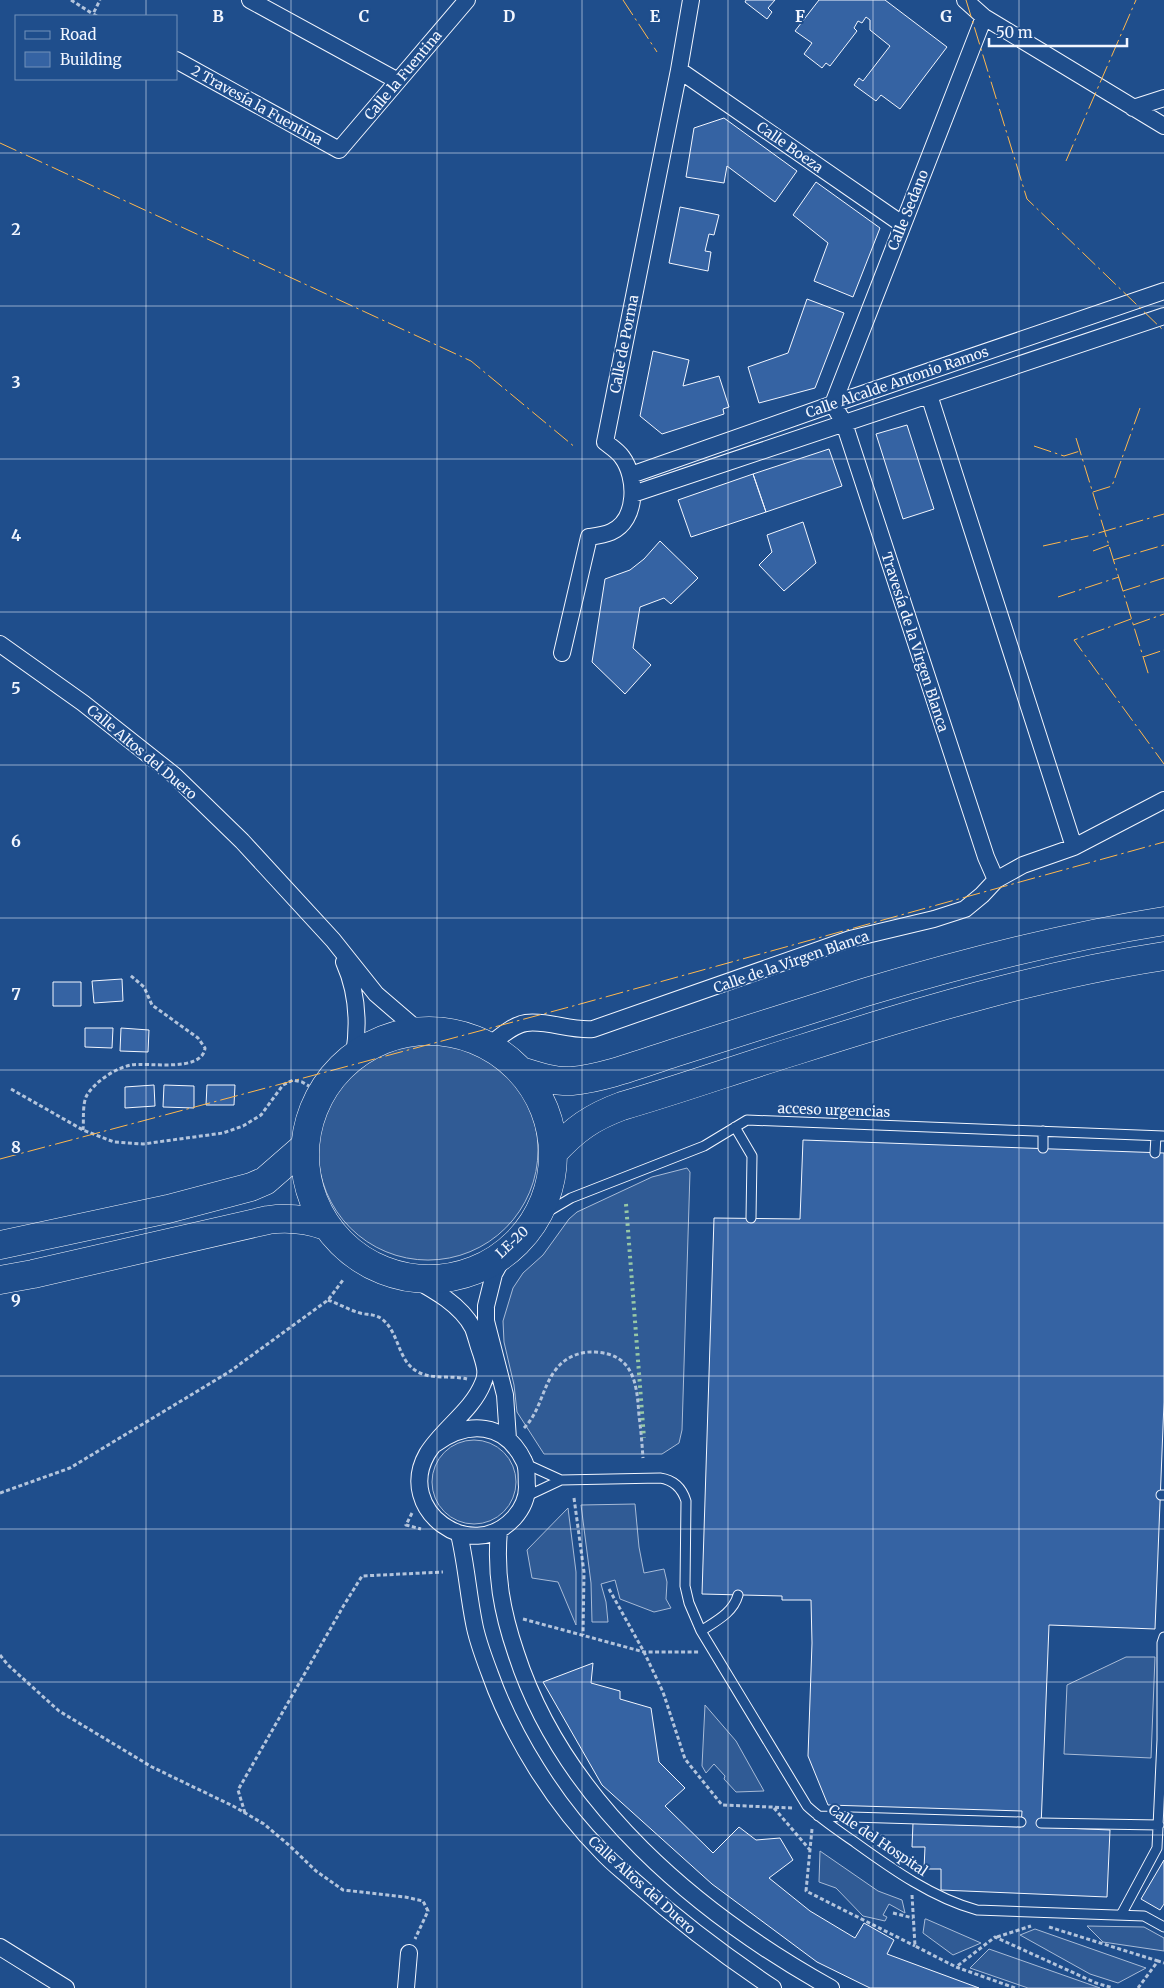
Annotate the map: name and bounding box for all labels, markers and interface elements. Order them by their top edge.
text: B [212,6,224,26]
text: C [359,6,369,26]
text: D [503,6,515,26]
text: E [650,6,661,26]
text: F [795,6,805,26]
text: G [940,6,952,26]
legend [15,15,178,80]
scale bar [989,15,1126,47]
text: 50 m [996,23,1033,42]
text: Road [60,25,96,44]
street label: Calle la Fuentina [360,26,446,124]
text: Building [60,50,122,69]
street label: 2 Travesía la Fuentina [188,61,326,149]
street label: Calle Boeza [753,117,827,177]
street label: Calle Sedano [884,167,932,253]
text: 2 [11,219,21,239]
street label: Calle de Porma [606,293,642,395]
street label: Calle Alcalde Antonio Ramos [803,342,991,422]
text: 3 [11,372,21,392]
text: 4 [11,525,21,545]
street label: Travesía de la Virgen Blanca [877,550,953,735]
text: 5 [11,678,21,698]
street label: Calle Altos del Duero [83,701,201,803]
text: 6 [11,831,21,851]
street label: Calle de la Virgen Blanca [711,927,872,997]
text: 7 [11,984,21,1004]
street label: acceso urgencias [777,1099,891,1121]
text: 8 [11,1137,21,1157]
street label: LE-20 [492,1222,532,1262]
text: 9 [11,1290,21,1310]
street label: Calle del Hospital [825,1800,932,1880]
street label: Calle Altos del Duero [585,1832,699,1938]

